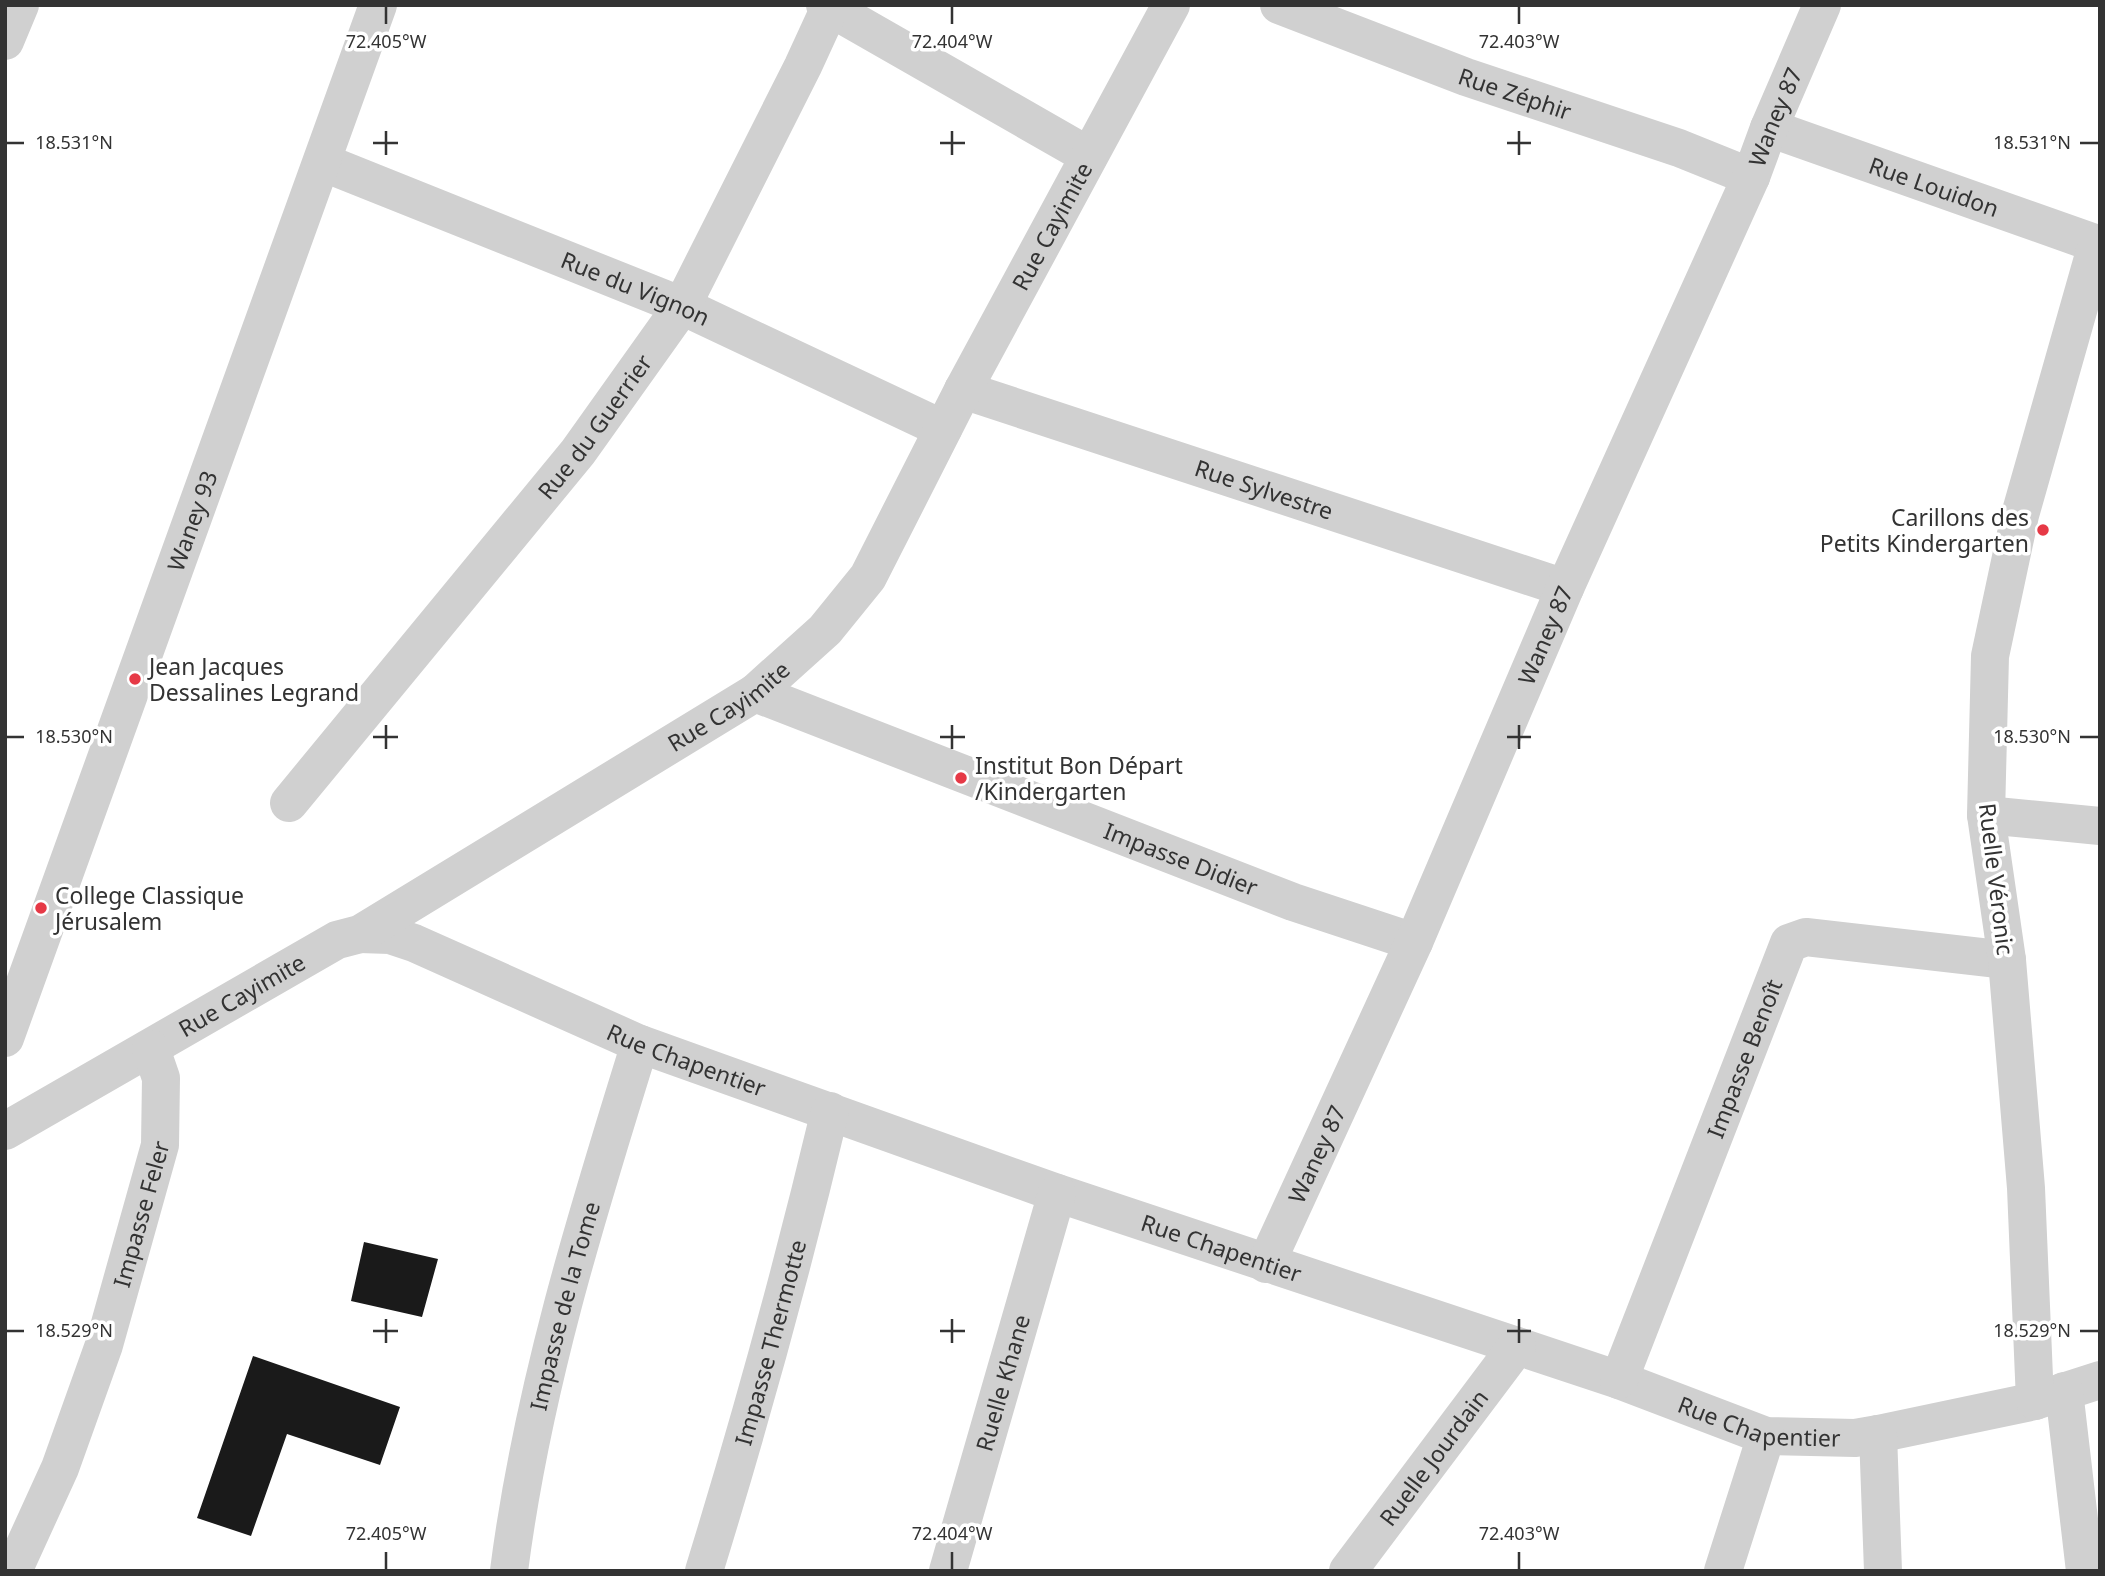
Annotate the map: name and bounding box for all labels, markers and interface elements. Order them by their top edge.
text: 72.405°W [346,29,427,53]
text: 72.404°W [912,29,993,53]
text: 72.403°W [1479,29,1560,53]
street label: Rue Zéphir [1454,60,1576,127]
street label: Waney 87 [1740,62,1809,171]
text: 18.531°N [35,130,113,154]
text: 18.531°N [1993,130,2071,154]
street label: Rue Louidon [1865,149,2003,224]
street label: Rue Cayimite [1004,156,1099,296]
street label: Rue du Vignon [556,243,715,333]
street label: Rue du Guerrier [530,347,659,506]
street label: Rue Sylvestre [1191,451,1337,527]
street label: Waney 93 [159,466,225,575]
place label: Carillons des Petits Kindergarten [1820,501,2029,559]
marker: Carillons des Petits Kindergarten [2035,522,2051,538]
street label: Waney 87 [1510,581,1580,690]
place label: Jean Jacques Dessalines Legrand [147,650,359,708]
street label: Rue Cayimite [661,654,796,759]
marker: Jean Jacques Dessalines Legrand [127,671,143,687]
text: 18.530°N [35,724,113,748]
text: 18.530°N [1993,724,2071,748]
place label: Institut Bon Départ /Kindergarten [975,749,1183,807]
marker: Institut Bon Départ /Kindergarten [953,770,969,786]
street label: Ruelle Véronic [1972,801,2022,957]
street label: Impasse Didier [1099,814,1263,903]
place label: College Classique Jérusalem [53,879,244,937]
marker: College Classique Jérusalem [33,900,49,916]
street label: Rue Cayimite [172,946,311,1044]
street label: Impasse Benoît [1699,975,1789,1142]
street label: Rue Chapentier [602,1015,771,1104]
street label: Waney 87 [1280,1100,1353,1208]
street label: Impasse Feler [105,1137,177,1291]
street label: Impasse de la Tome [522,1198,607,1413]
street label: Rue Chapentier [1137,1206,1306,1289]
street label: Impasse Thermotte [727,1236,813,1449]
street label: Ruelle Khane [967,1311,1037,1455]
text: 18.529°N [35,1318,113,1342]
text: 18.529°N [1993,1318,2071,1342]
street label: Ruelle Jourdain [1372,1383,1495,1532]
street label: Rue Chapentier [1673,1388,1841,1454]
text: 72.405°W [346,1521,427,1545]
text: 72.404°W [912,1521,993,1545]
text: 72.403°W [1479,1521,1560,1545]

